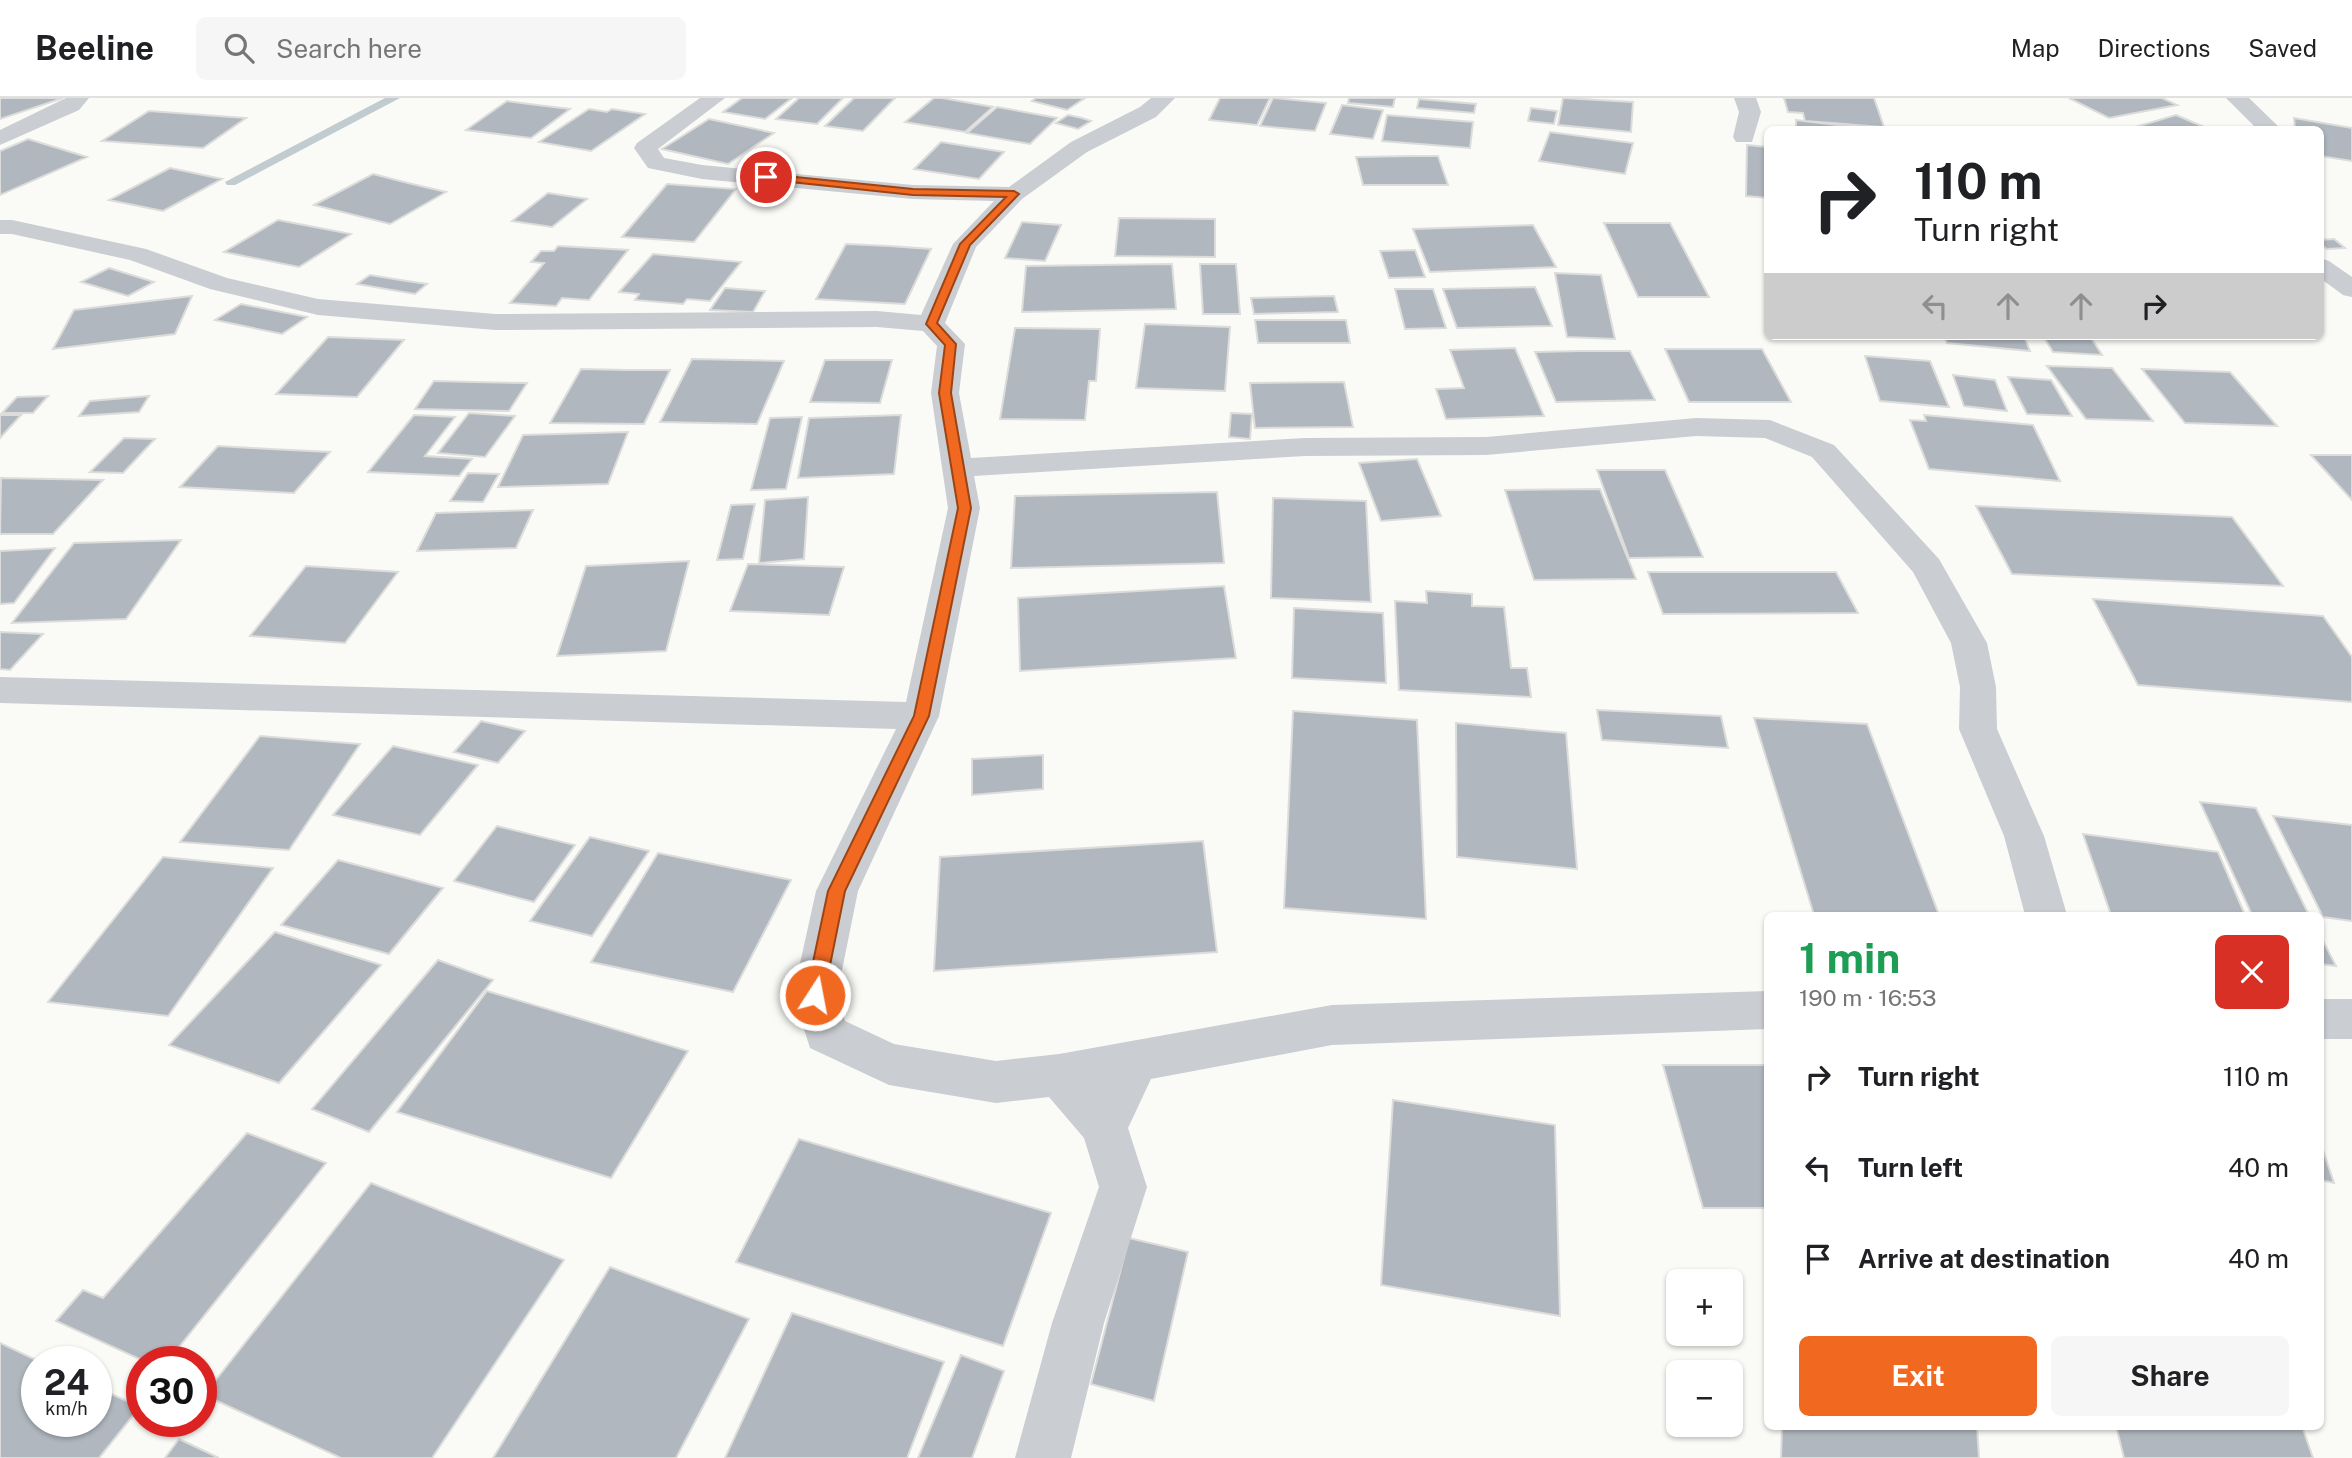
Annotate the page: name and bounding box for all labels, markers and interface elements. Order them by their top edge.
search box [196,17,686,80]
text: Beeline [35,29,154,67]
icon: search [220,29,258,67]
text: Search here [276,33,422,64]
text: Map [2011,34,2060,62]
text: Directions [2098,34,2210,62]
text: Saved [2248,34,2317,62]
pin [736,147,796,207]
text: 110 m [1914,152,2042,210]
icon: right [1799,154,1890,245]
icon: arrive [747,158,785,196]
text: Turn right [1914,211,2059,248]
icon: left [1916,287,1954,325]
icon: ahead [1989,287,2027,325]
icon: ahead [2062,287,2100,325]
icon: right [2135,287,2173,325]
text: 1 min [1799,933,1900,982]
button: close [2215,935,2289,1009]
position arrow [778,958,852,1032]
text: 190 m · 16:53 [1799,984,1937,1011]
icon: right [1799,1058,1837,1096]
text: Turn right [1858,1061,1980,1092]
text: 110 m [2223,1061,2289,1092]
icon: left [1799,1149,1837,1187]
text: Turn left [1858,1152,1963,1183]
text: 40 m [2228,1152,2289,1183]
icon: arrive [1799,1240,1837,1278]
text: Arrive at destination [1858,1243,2110,1274]
text: 40 m [2228,1243,2289,1274]
map controls [1666,1269,1743,1437]
button: + [1666,1269,1743,1346]
button: Exit [1799,1336,2037,1416]
button: Share [2051,1336,2289,1416]
speed limit sign: 30 [126,1346,217,1437]
button: − [1666,1360,1743,1437]
text: 24 [44,1362,89,1403]
text: km/h [45,1398,88,1419]

